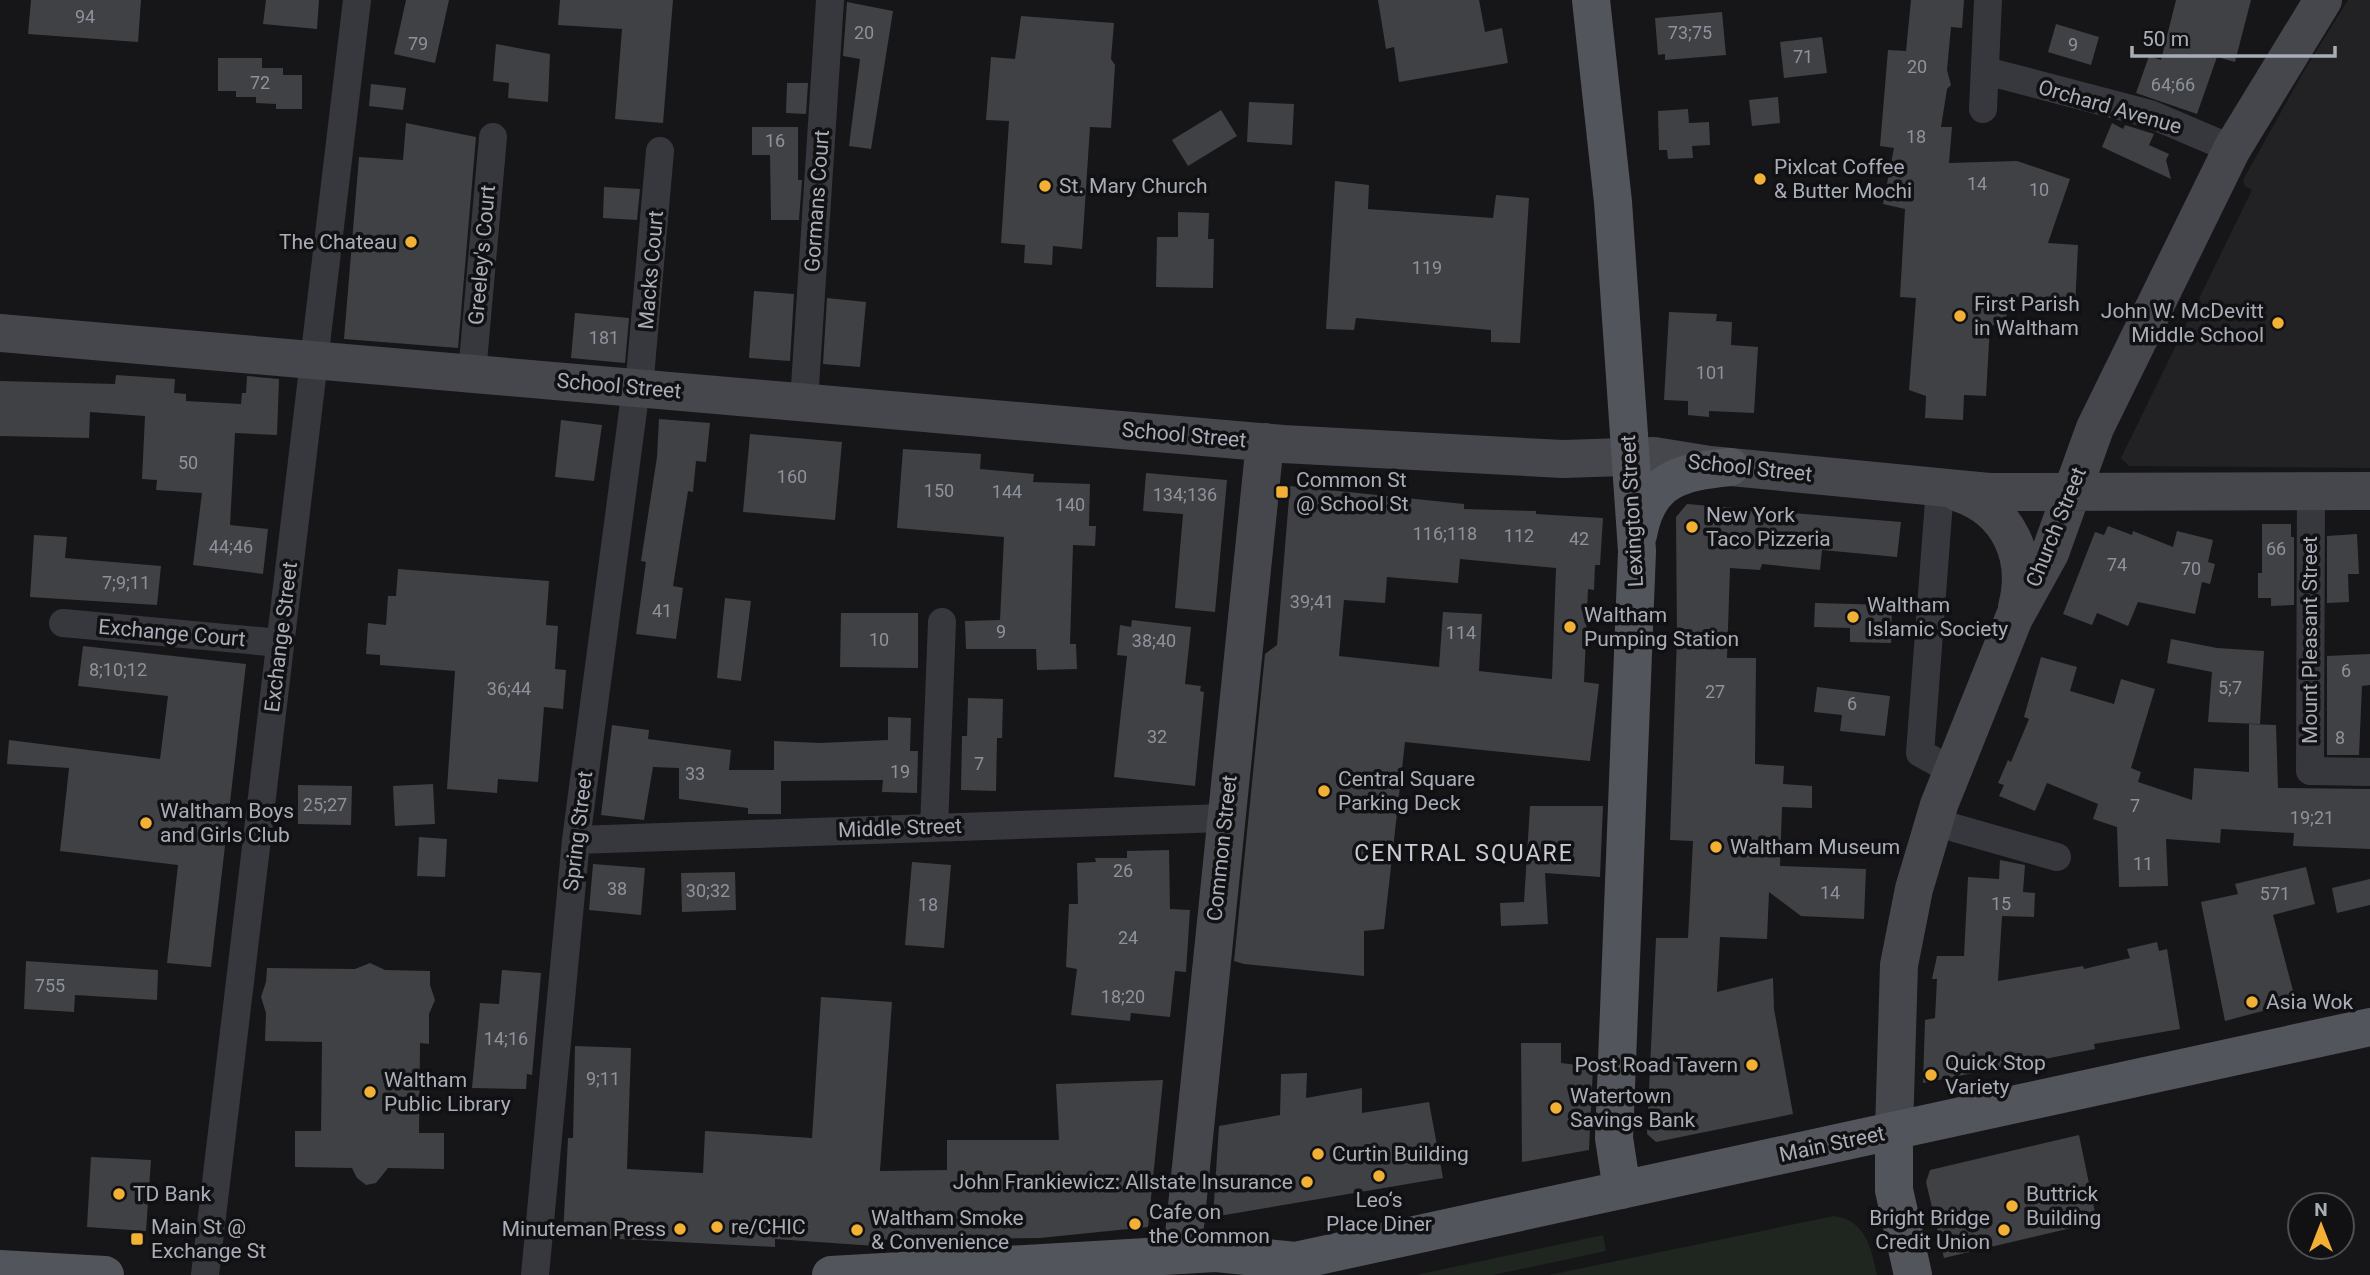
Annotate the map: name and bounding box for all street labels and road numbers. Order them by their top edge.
street label: Orchard Avenue [2036,75,2184,139]
street label: Gormans Court [800,129,834,273]
street label: Greeley's Court [464,184,500,326]
street label: Macks Court [634,209,668,330]
street label: School Street [556,369,682,403]
street label: School Street [1121,418,1247,452]
street label: Lexington Street [1616,434,1648,588]
street label: School Street [1687,450,1813,486]
street label: Church Street [2021,464,2091,590]
street label: Mount Pleasant Street [2298,536,2322,744]
street label: Exchange Street [260,560,302,714]
street label: Exchange Court [97,615,247,651]
street label: Spring Street [559,770,597,892]
street label: Common Street [1202,774,1242,922]
street label: Middle Street [838,814,962,842]
street label: Main Street [1777,1121,1887,1167]

